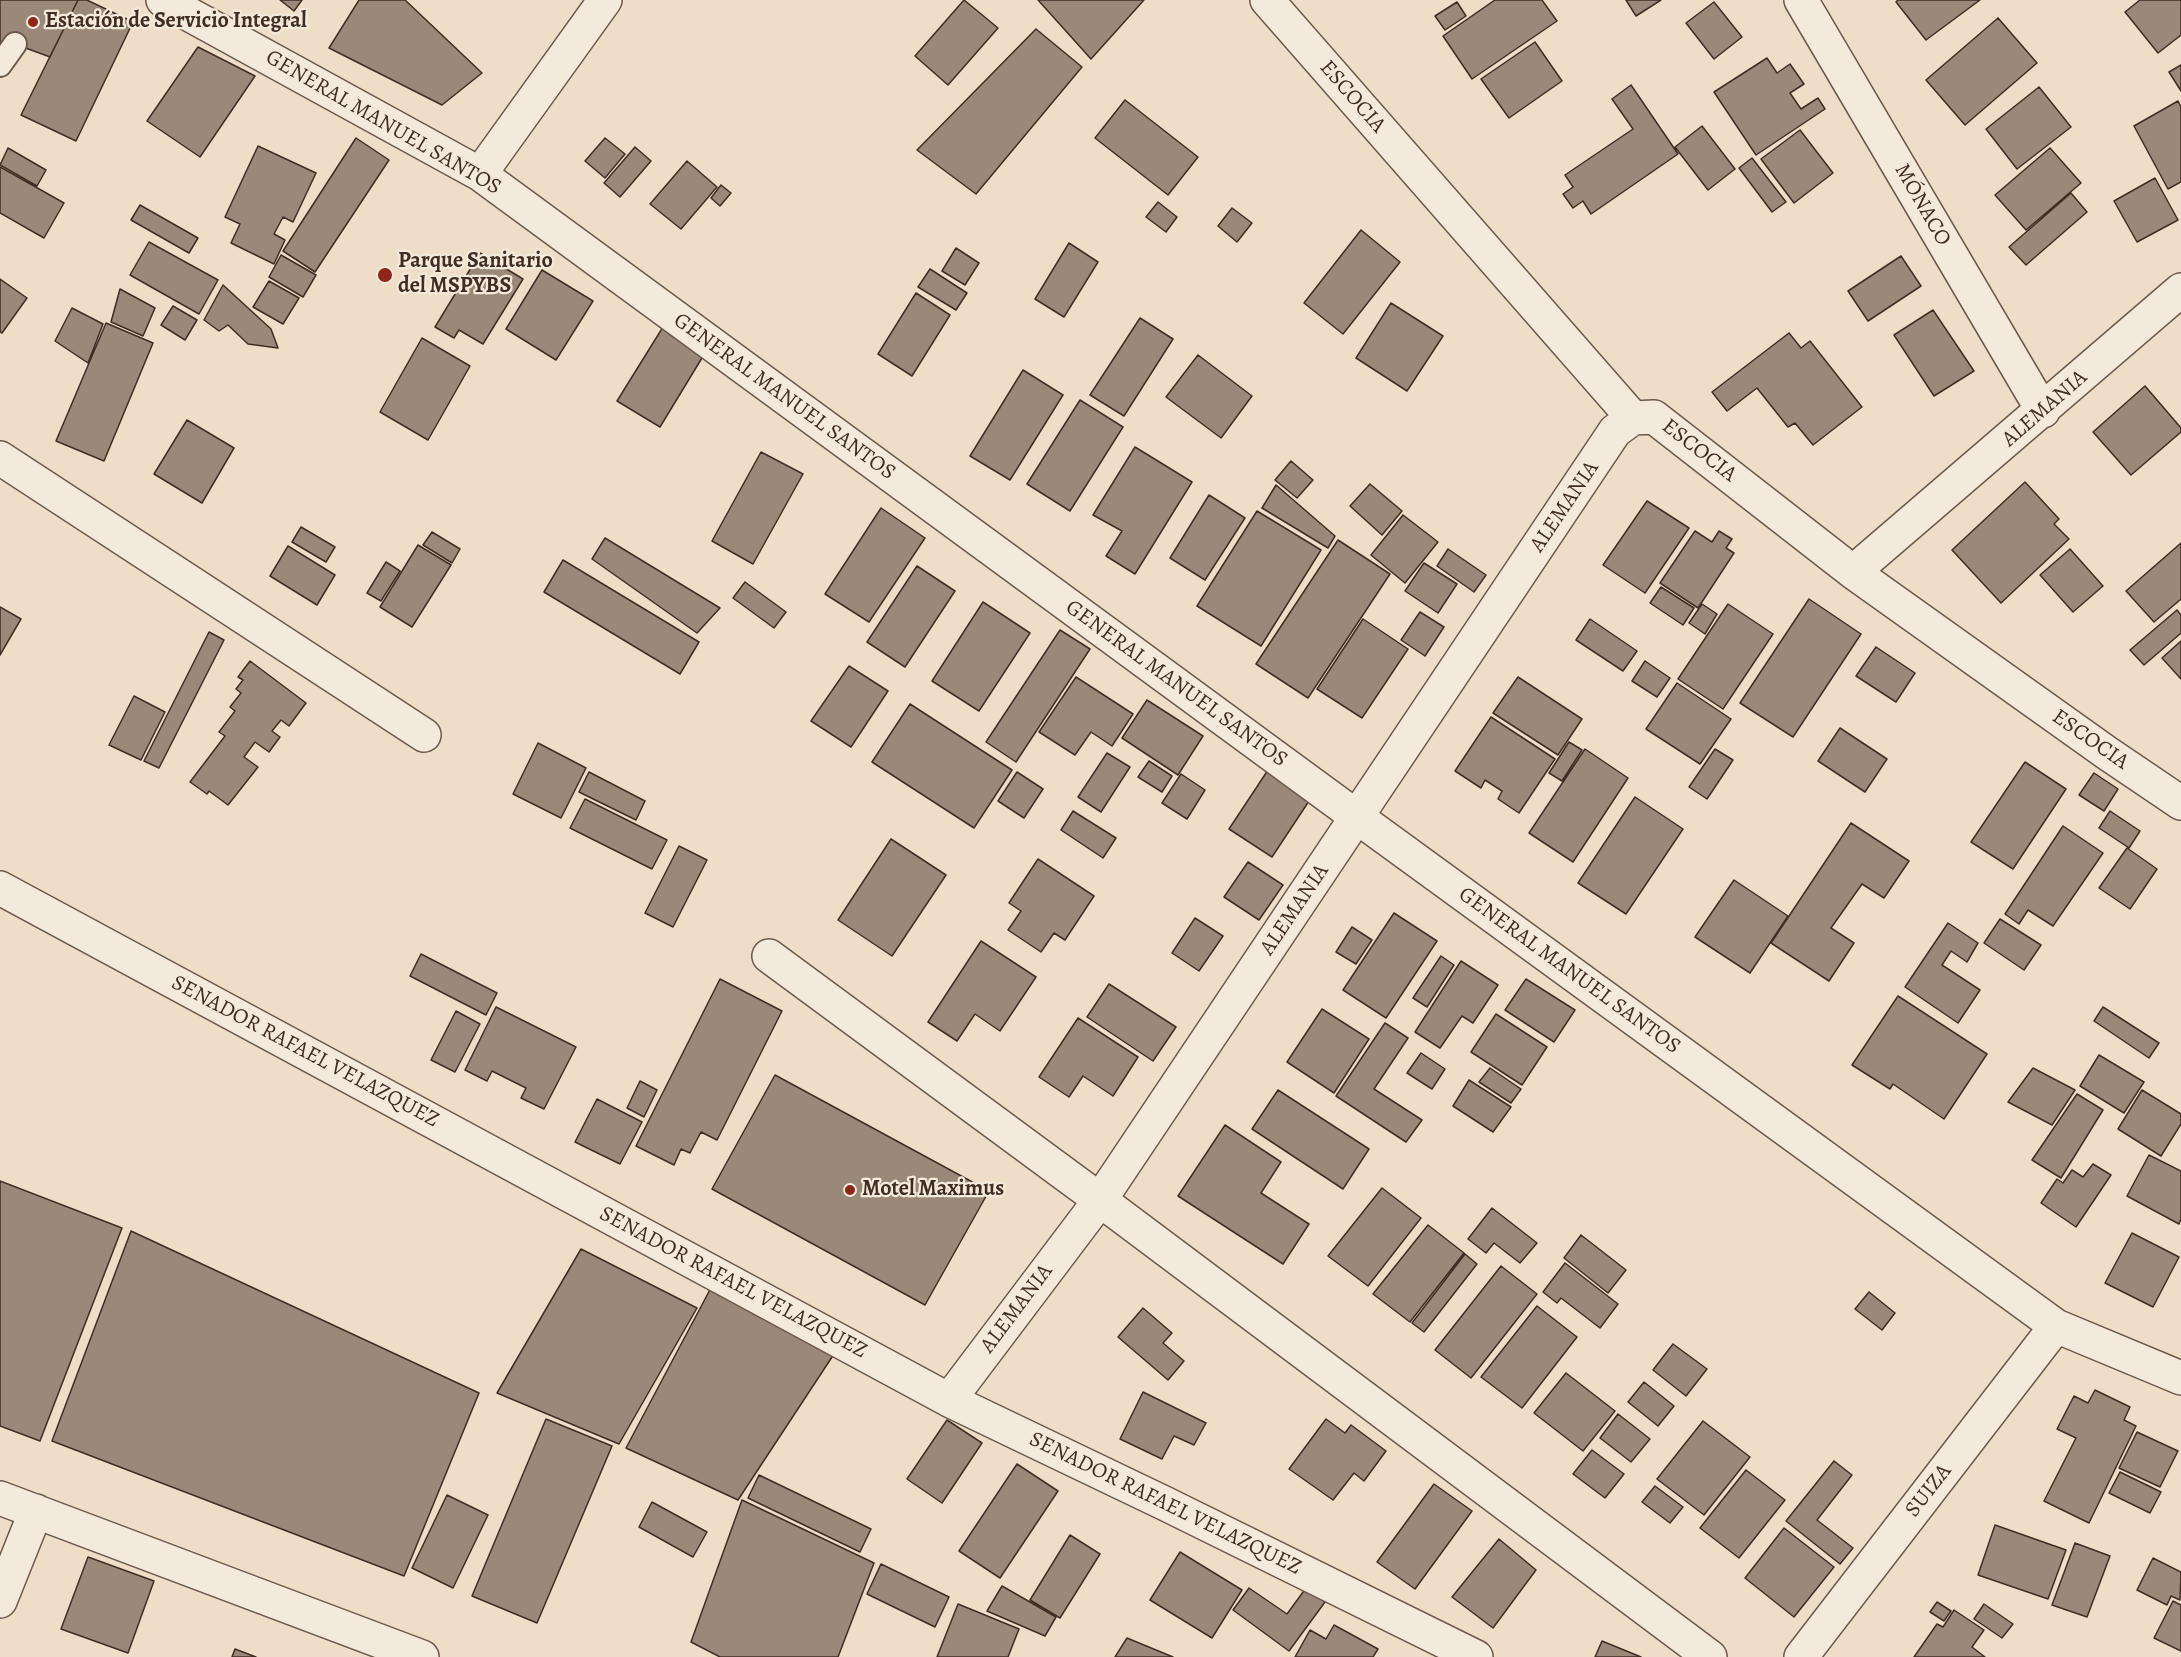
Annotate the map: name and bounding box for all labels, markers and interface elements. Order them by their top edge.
place label: Estación de Servicio Integral [45,9,307,35]
marker: Estación de Servicio Integral [26,15,40,29]
street label: GENERAL MANUEL SANTOS [261,45,505,201]
street label: ESCOCIA [1313,55,1391,139]
street label: MÓNACO [1888,159,1956,251]
place label: Parque Sanitario del MSPYBS [398,249,553,300]
marker: Parque Sanitario del MSPYBS [376,266,394,284]
street label: GENERAL MANUEL SANTOS [668,308,900,486]
street label: ALEMANIA [1997,365,2093,453]
street label: ESCOCIA [1656,414,1742,488]
street label: ALEMANIA [1525,456,1605,558]
street label: GENERAL MANUEL SANTOS [1060,595,1292,773]
street label: ESCOCIA [2046,704,2134,776]
street label: ALEMANIA [1255,859,1335,961]
street label: GENERAL MANUEL SANTOS [1453,882,1685,1060]
street label: SENADOR RAFAEL VELAZQUEZ [167,970,443,1134]
place label: Motel Maximus [862,1177,1004,1203]
marker: Motel Maximus [843,1183,857,1197]
street label: SENADOR RAFAEL VELAZQUEZ [595,1201,871,1365]
street label: ALEMANIA [975,1259,1059,1359]
street label: SENADOR RAFAEL VELAZQUEZ [1025,1427,1305,1581]
street label: SUIZA [1900,1459,1958,1523]

